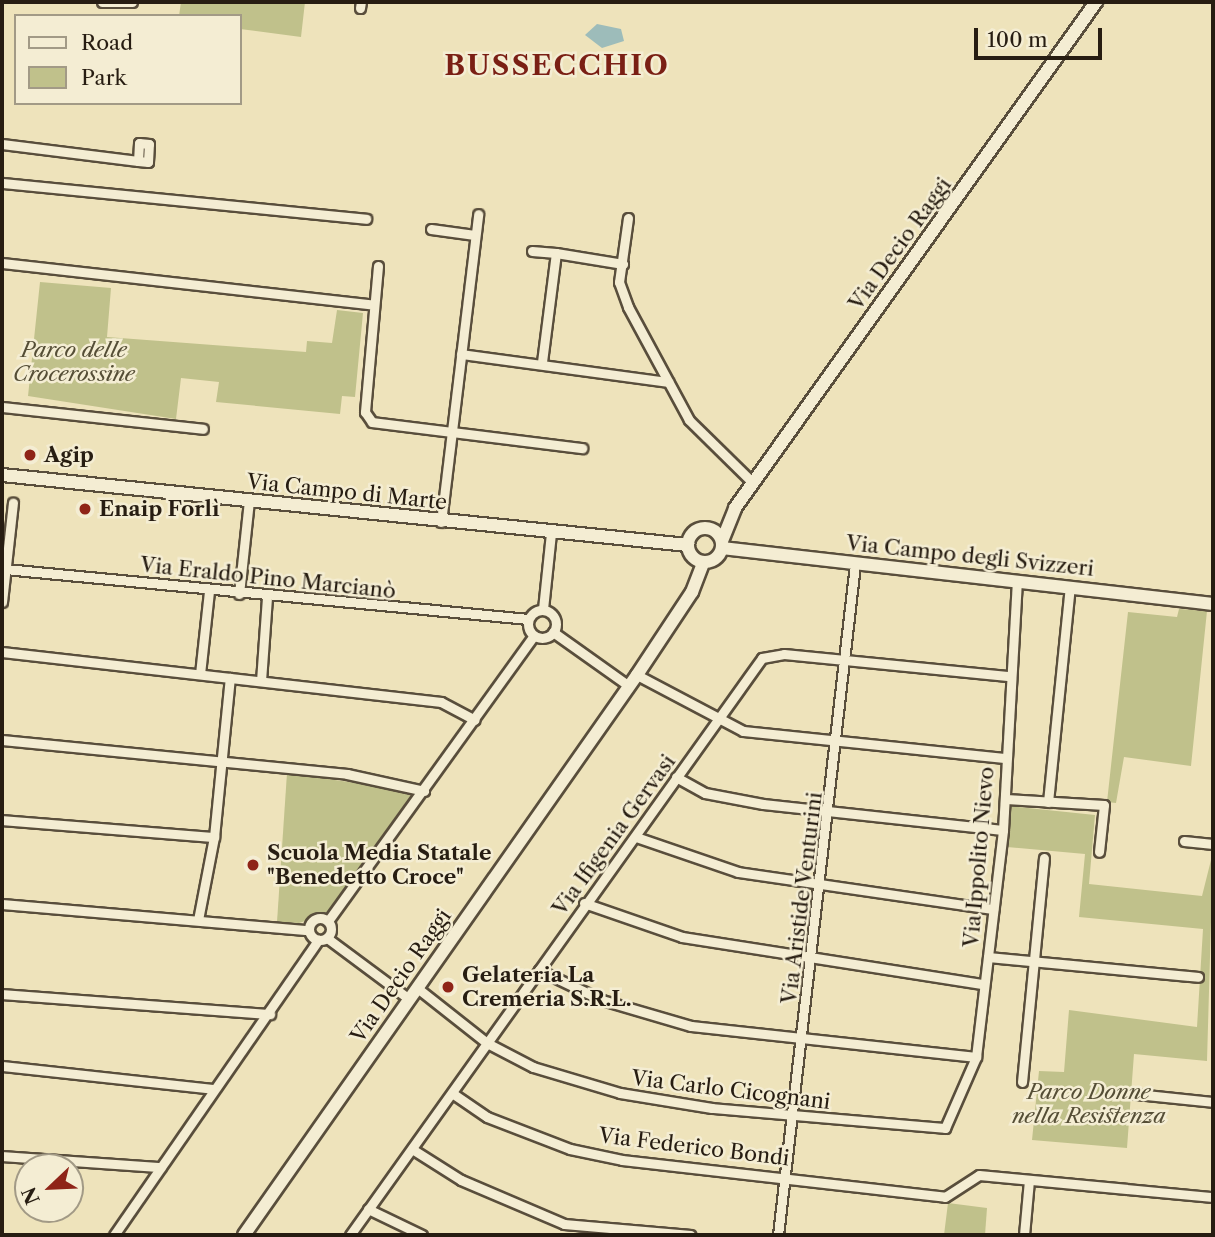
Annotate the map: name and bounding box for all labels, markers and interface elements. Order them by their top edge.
legend [14,14,242,105]
scale bar [977,14,1105,58]
text: 100 m [987,27,1048,52]
text: Road [81,30,133,55]
district label: BUSSECCHIO [446,48,668,82]
text: Park [81,65,127,90]
street label: Via Decio Raggi [843,173,957,315]
park label: Parco delle Crocerossine [13,337,135,387]
place label: Agip [44,442,94,468]
marker: Agip [22,447,38,463]
street label: Via Campo di Marte [246,469,448,515]
place label: Enaip Forlì [99,496,219,522]
marker: Enaip Forlì [77,501,93,517]
street label: Via Campo degli Svizzeri [845,530,1095,582]
street label: Via Eraldo Pino Marcianò [139,552,397,604]
street label: Via Ifigenia Gervasi [547,749,681,921]
street label: Via Ippolito Nievo [959,765,999,949]
street label: Via Aristide Venturini [776,790,828,1006]
place label: Scuola Media Statale "Benedetto Croce" [267,840,492,890]
marker: Scuola Media Statale "Benedetto Croce" [245,857,261,873]
street label: Via Decio Raggi [345,904,457,1048]
place label: Gelateria La Cremeria S.R.L. [462,962,632,1012]
marker: Gelateria La Cremeria S.R.L. [440,979,456,995]
street label: Via Carlo Cicognani [630,1065,832,1115]
park label: Parco Donne nella Resistenza [1012,1079,1166,1129]
street label: Via Federico Bondi [597,1123,791,1171]
north arrow [14,1153,84,1223]
text: N [17,1184,45,1208]

